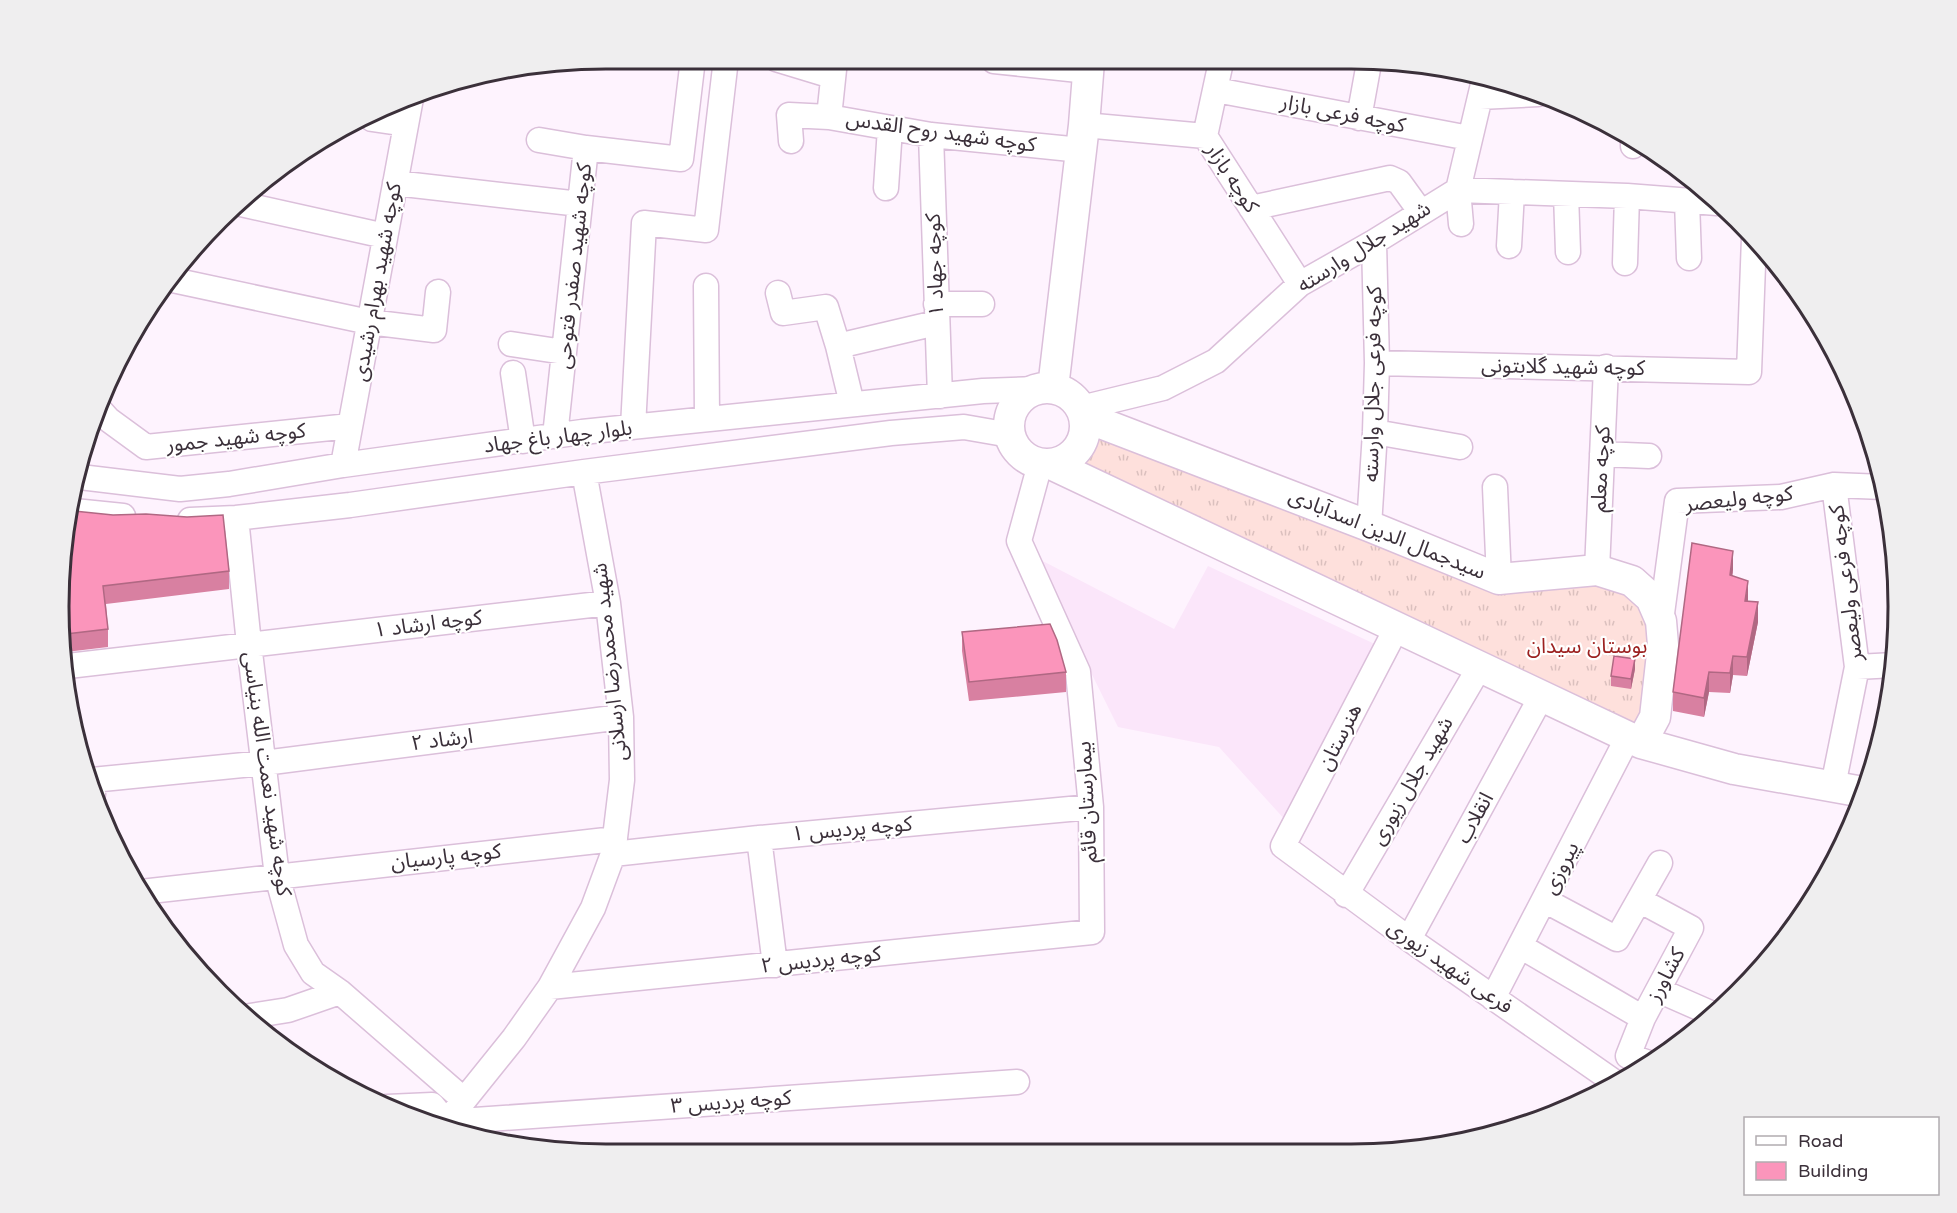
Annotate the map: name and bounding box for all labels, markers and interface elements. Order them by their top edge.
street label: کوچه فرعی بازار [1277,89,1408,139]
street label: کوچه شهید روح القدس [844,106,1038,160]
street label: کوچه بازار [1200,138,1264,218]
street label: کوچه شهید صفدر فتوحی [551,161,597,370]
street label: کوچه شهید بهرام رشیدی [347,180,410,384]
street label: شهید جلال وارسته [1293,196,1435,298]
street label: کوچه جهاد ۱ [921,213,949,317]
street label: کوچه فرعی جلال وارسته [1359,285,1387,482]
street label: کوچه شهید گلابتونی [1481,353,1646,381]
street label: بلوار چهار باغ جهاد [482,415,634,460]
street label: کوچه شهید جمور [164,418,307,458]
street label: کوچه معلم [1586,425,1618,513]
street label: کوچه ولیعصر [1683,481,1795,517]
street label: سیدجمال الدین اسدآبادی [1285,483,1489,585]
street label: کوچه فرعی ولیعصر [1824,503,1868,663]
street label: شهید محمدرضا ارسلانی [587,562,633,762]
street label: کوچه ارشاد ۱ [373,605,484,643]
park label: بوستان سیدان [1527,634,1647,659]
street label: کوچه شهید نعمت الله بنیاسی [237,650,297,898]
street label: هنرستان [1313,699,1367,775]
street label: شهید جلال زیوری [1365,713,1459,849]
street label: ارشاد ۲ [410,724,474,756]
street label: بیمارستان قائم [1071,740,1105,864]
street label: انقلاب [1451,788,1499,848]
street label: کوچه پردیس ۱ [791,811,914,847]
street label: پیروزی [1537,838,1585,898]
street label: کوچه پارسیان [390,839,503,875]
street label: فرعی شهید زیوری [1383,915,1517,1019]
street label: کوچه پردیس ۲ [760,941,883,979]
street label: کشاورز [1641,943,1691,1007]
street label: کوچه پردیس ۳ [670,1085,793,1119]
legend [1744,1117,1939,1195]
text: Road [1798,1130,1843,1152]
text: Building [1798,1160,1868,1182]

